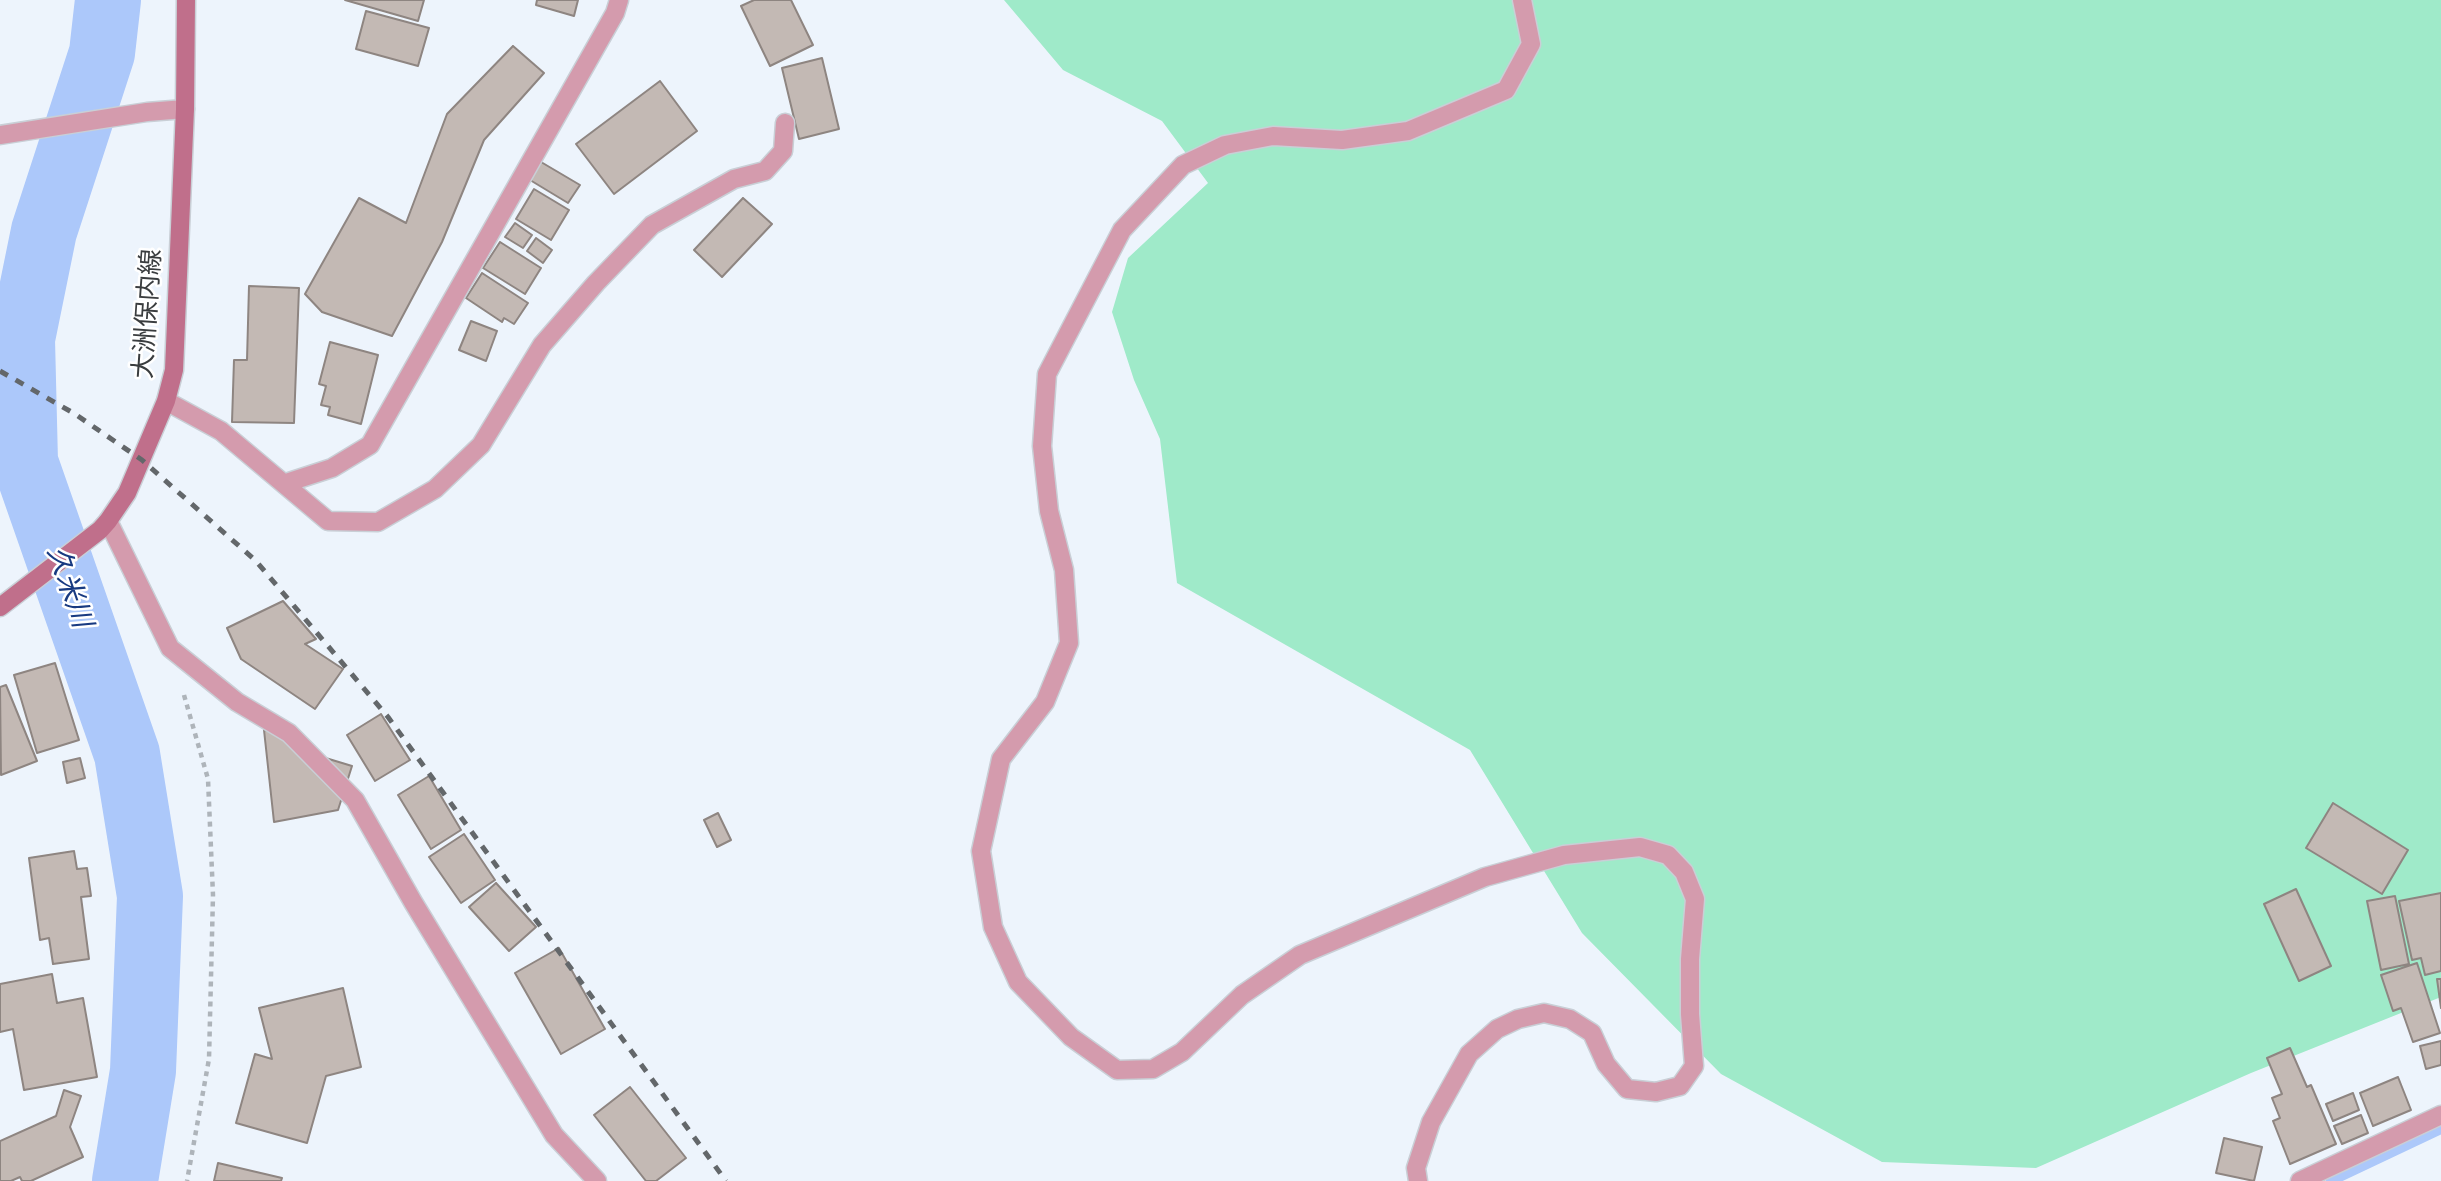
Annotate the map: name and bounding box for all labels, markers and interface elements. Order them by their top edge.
street label: 大洲保内線 [128,248,168,380]
water label: 久米川 [39,542,99,632]

